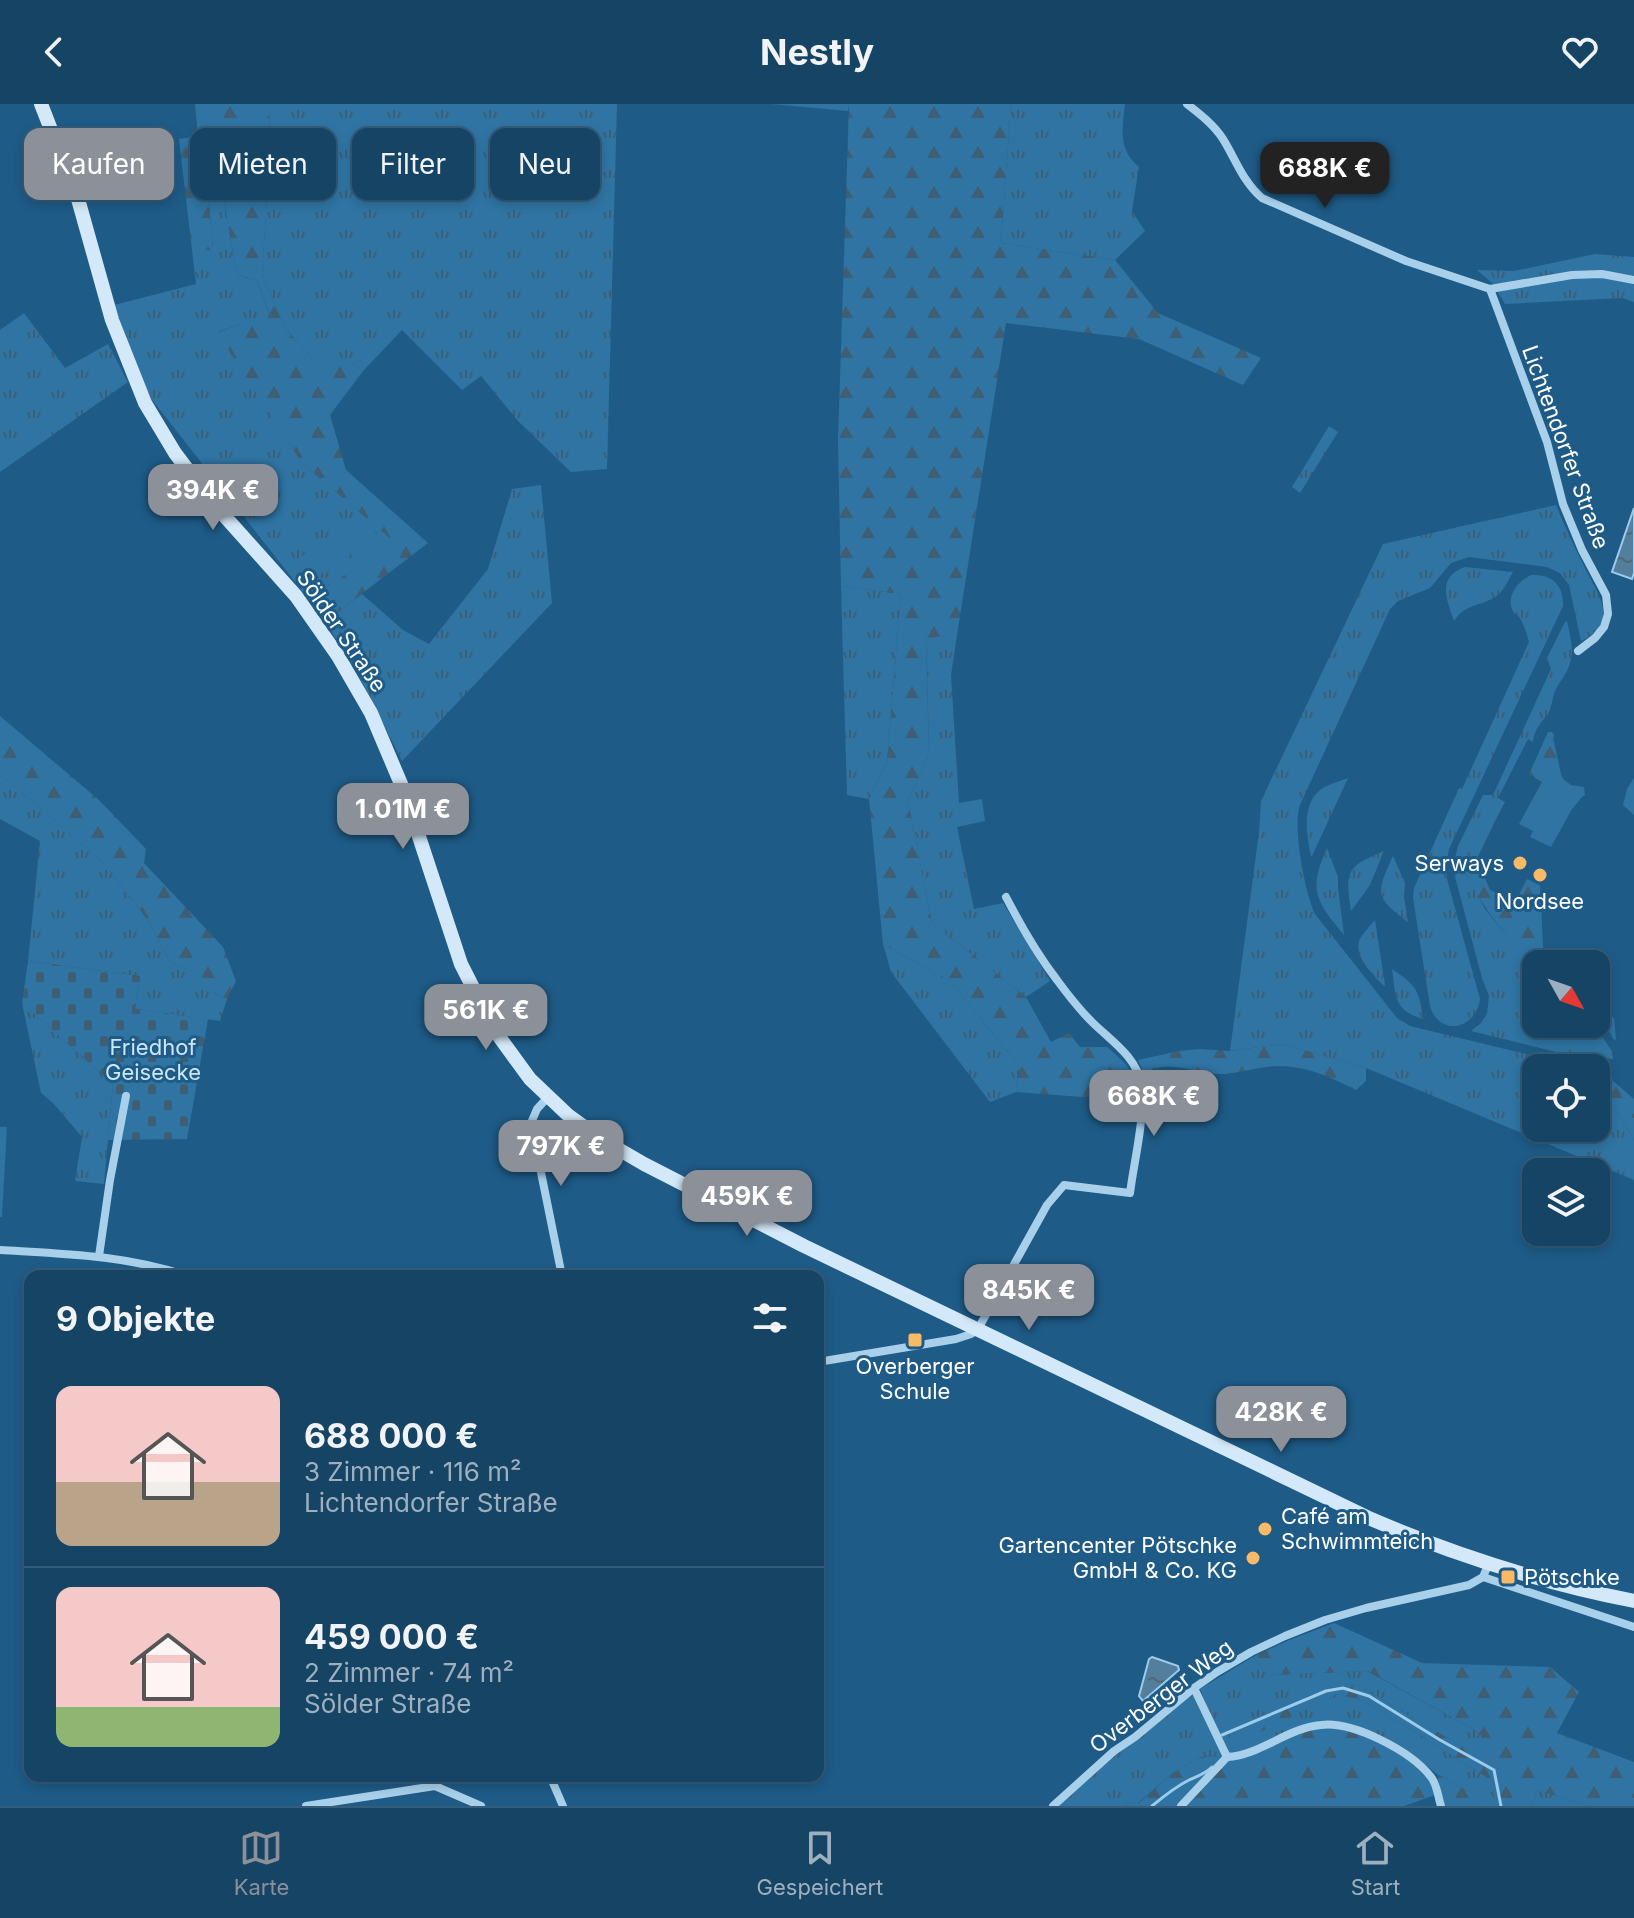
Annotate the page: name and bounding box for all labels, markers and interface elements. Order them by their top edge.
icon: back [32,30,76,74]
text: Nestly [760,30,874,74]
icon: heart [1558,30,1602,74]
chip: Kaufen [24,128,174,200]
chip: Mieten [190,128,336,200]
chip: Filter [352,128,474,200]
chip: Neu [490,128,600,200]
pin: 688K € [1260,142,1390,210]
text: 688K € [1278,152,1372,183]
street label: Lichtendorfer Straße [1517,342,1615,552]
pin: 394K € [148,464,278,532]
text: 394K € [166,474,260,505]
street label: Sölder Straße [292,565,392,697]
pin: 1.01M € [329,783,477,851]
text: 1.01M € [355,793,451,824]
place label: Serways [1415,850,1504,876]
marker: Serways [1511,854,1529,872]
marker: Nordsee [1531,866,1549,884]
place label: Nordsee [1496,888,1584,914]
north arrow [1522,950,1610,1038]
map controls [1522,950,1610,1246]
pin: 561K € [421,984,551,1052]
text: 561K € [442,994,530,1025]
park label: Friedhof Geisecke [105,1034,201,1085]
button: locate [1522,1054,1610,1142]
pin: 668K € [1089,1070,1219,1138]
text: 668K € [1107,1080,1201,1111]
pin: 797K € [496,1120,626,1188]
text: 797K € [516,1130,606,1161]
button: layers [1522,1158,1610,1246]
pin: 459K € [682,1170,812,1238]
text: 459K € [700,1180,794,1211]
pin: 845K € [964,1264,1094,1332]
text: 845K € [982,1274,1076,1305]
icon: filters [748,1296,792,1340]
text: 9 Objekte [56,1298,215,1339]
marker: Overberger Schule [906,1331,924,1349]
place label: Overberger Schule [855,1353,975,1404]
pin: 428K € [1216,1386,1346,1454]
text: 428K € [1234,1396,1328,1427]
text: 688 000 € [304,1415,479,1456]
icon: home [120,1418,216,1514]
text: 3 Zimmer · 116 m² [304,1456,521,1487]
text: Lichtendorfer Straße [304,1487,558,1518]
place label: Café am Schwimmteich [1281,1503,1433,1554]
marker: Café am Schwimmteich [1256,1520,1274,1538]
place label: Gartencenter Pötschke GmbH & Co. KG [998,1532,1237,1583]
marker: Gartencenter Pötschke GmbH & Co. KG [1244,1549,1262,1567]
place label: Pötschke [1524,1564,1620,1590]
marker: Pötschke [1499,1568,1517,1586]
text: 459 000 € [304,1616,479,1657]
icon: home [120,1619,216,1715]
street label: Overberger Weg [1084,1634,1238,1758]
text: 2 Zimmer · 74 m² [304,1657,514,1688]
text: Sölder Straße [304,1688,472,1719]
tab: Karte [234,1826,289,1900]
tab: Gespeichert [757,1826,883,1900]
tab: Start [1351,1826,1400,1900]

